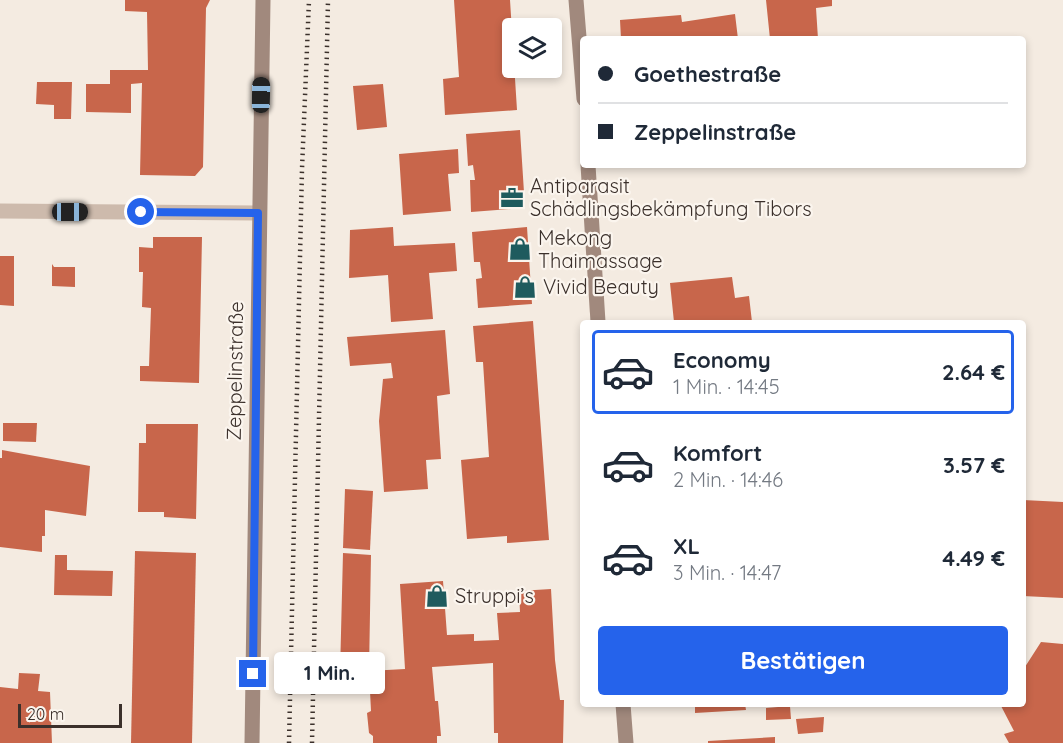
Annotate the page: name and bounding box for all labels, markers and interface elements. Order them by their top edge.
map controls [502,18,562,78]
button: layers [502,18,562,78]
text: Goethestraße [634,60,781,88]
car [252,77,270,113]
text: Zeppelinstraße [634,118,796,146]
place label: Antiparasit Schädlingsbekämpfung Tibors [530,173,812,221]
office icon: Antiparasit Schädlingsbekämpfung Tibors [499,185,525,211]
route start [127,198,154,225]
car [52,203,88,221]
place label: Mekong Thaimassage [538,225,663,273]
shop icon: Mekong Thaimassage [507,236,533,262]
shop icon: Vivid Beauty [512,274,538,300]
place label: Vivid Beauty [543,274,659,299]
street label: Zeppelinstraße [221,301,248,441]
icon: car [601,345,655,399]
text: Economy [673,346,771,374]
text: 2.64 € [942,358,1005,386]
text: 1 Min. · 14:45 [673,374,780,399]
icon: car [601,438,655,492]
text: Komfort [673,439,762,467]
text: 3.57 € [943,451,1005,479]
text: 2 Min. · 14:46 [673,467,783,492]
icon: car [601,531,655,585]
text: XL [673,532,700,560]
text: 4.49 € [942,544,1005,572]
text: 3 Min. · 14:47 [673,560,781,585]
shop icon: Struppi’s [424,583,450,609]
place label: Struppi’s [455,583,534,608]
button: Bestätigen [598,626,1008,695]
callout: 1 Min. [274,653,385,695]
route end [239,660,266,687]
text: 1 Min. [304,660,355,685]
scale bar [18,701,122,728]
text: 20 m [27,704,64,724]

